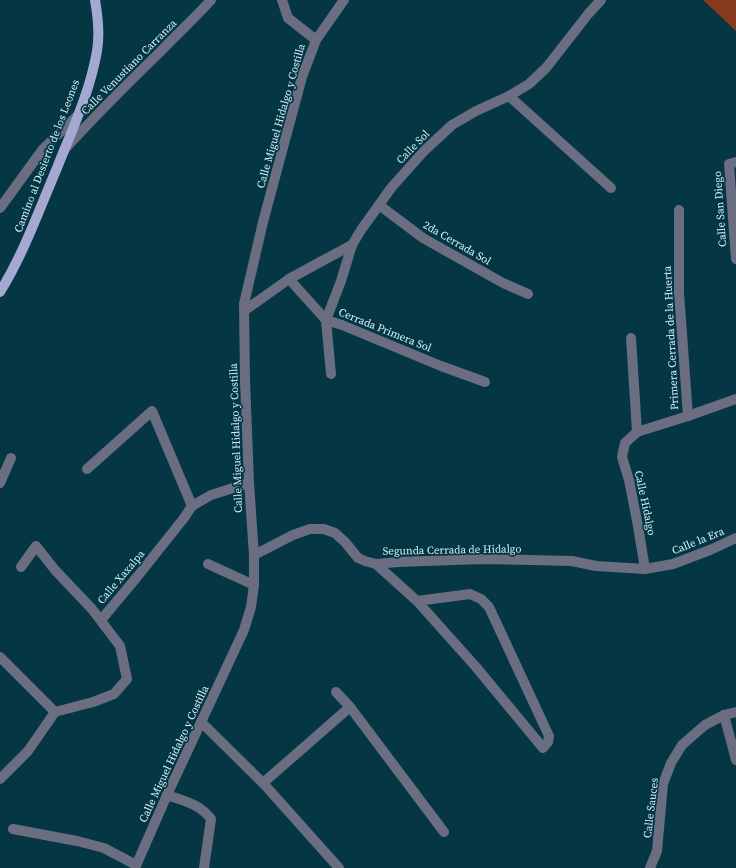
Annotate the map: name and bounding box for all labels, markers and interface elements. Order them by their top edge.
street label: Calle Venustiano Carranza [78,16,180,118]
street label: Calle Miguel Hidalgo y Costilla [253,42,309,190]
street label: Camino al Desierto de los Leones [11,77,83,235]
street label: Calle Sol [393,127,433,167]
street label: Calle San Diego [710,171,730,247]
street label: 2da Cerrada Sol [420,217,494,269]
street label: Primera Cerrada de la Huerta [660,265,682,410]
street label: Cerrada Primera Sol [336,305,434,355]
street label: Calle Miguel Hidalgo y Costilla [226,363,246,513]
street label: Calle Hidalgo [631,469,659,537]
street label: Calle la Era [670,524,727,558]
street label: Segunda Cerrada de Hidalgo [382,541,522,559]
street label: Calle Xaxalpa [94,546,148,607]
street label: Calle Miguel Hidalgo y Costilla [136,683,213,825]
street label: Calle Sauces [640,777,662,839]

